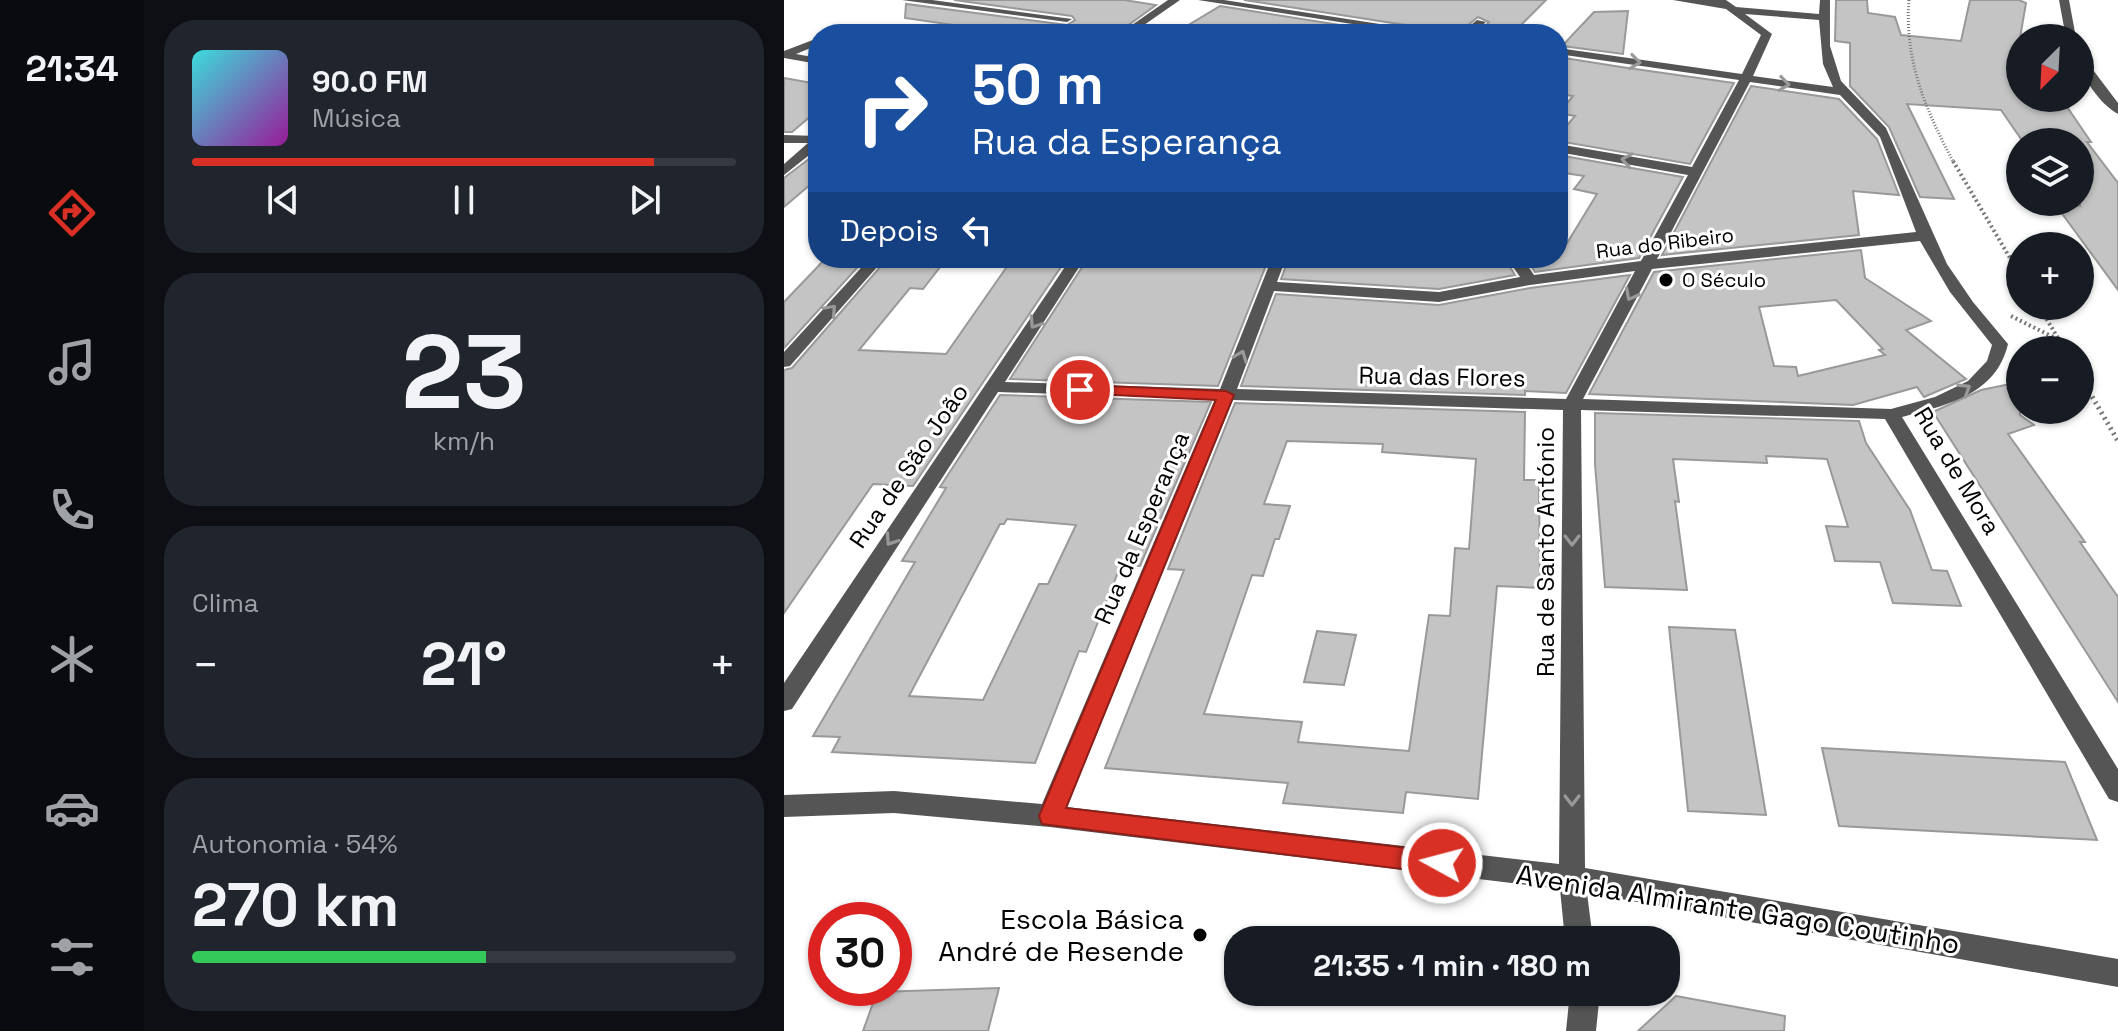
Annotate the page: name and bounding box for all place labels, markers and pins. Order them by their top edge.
place label: O Século [1682,267,1766,293]
marker: O Século [1657,271,1675,289]
pin [1046,356,1114,424]
place label: Escola Básica André de Resende [938,901,1184,969]
marker: Escola Básica André de Resende [1191,926,1209,944]

